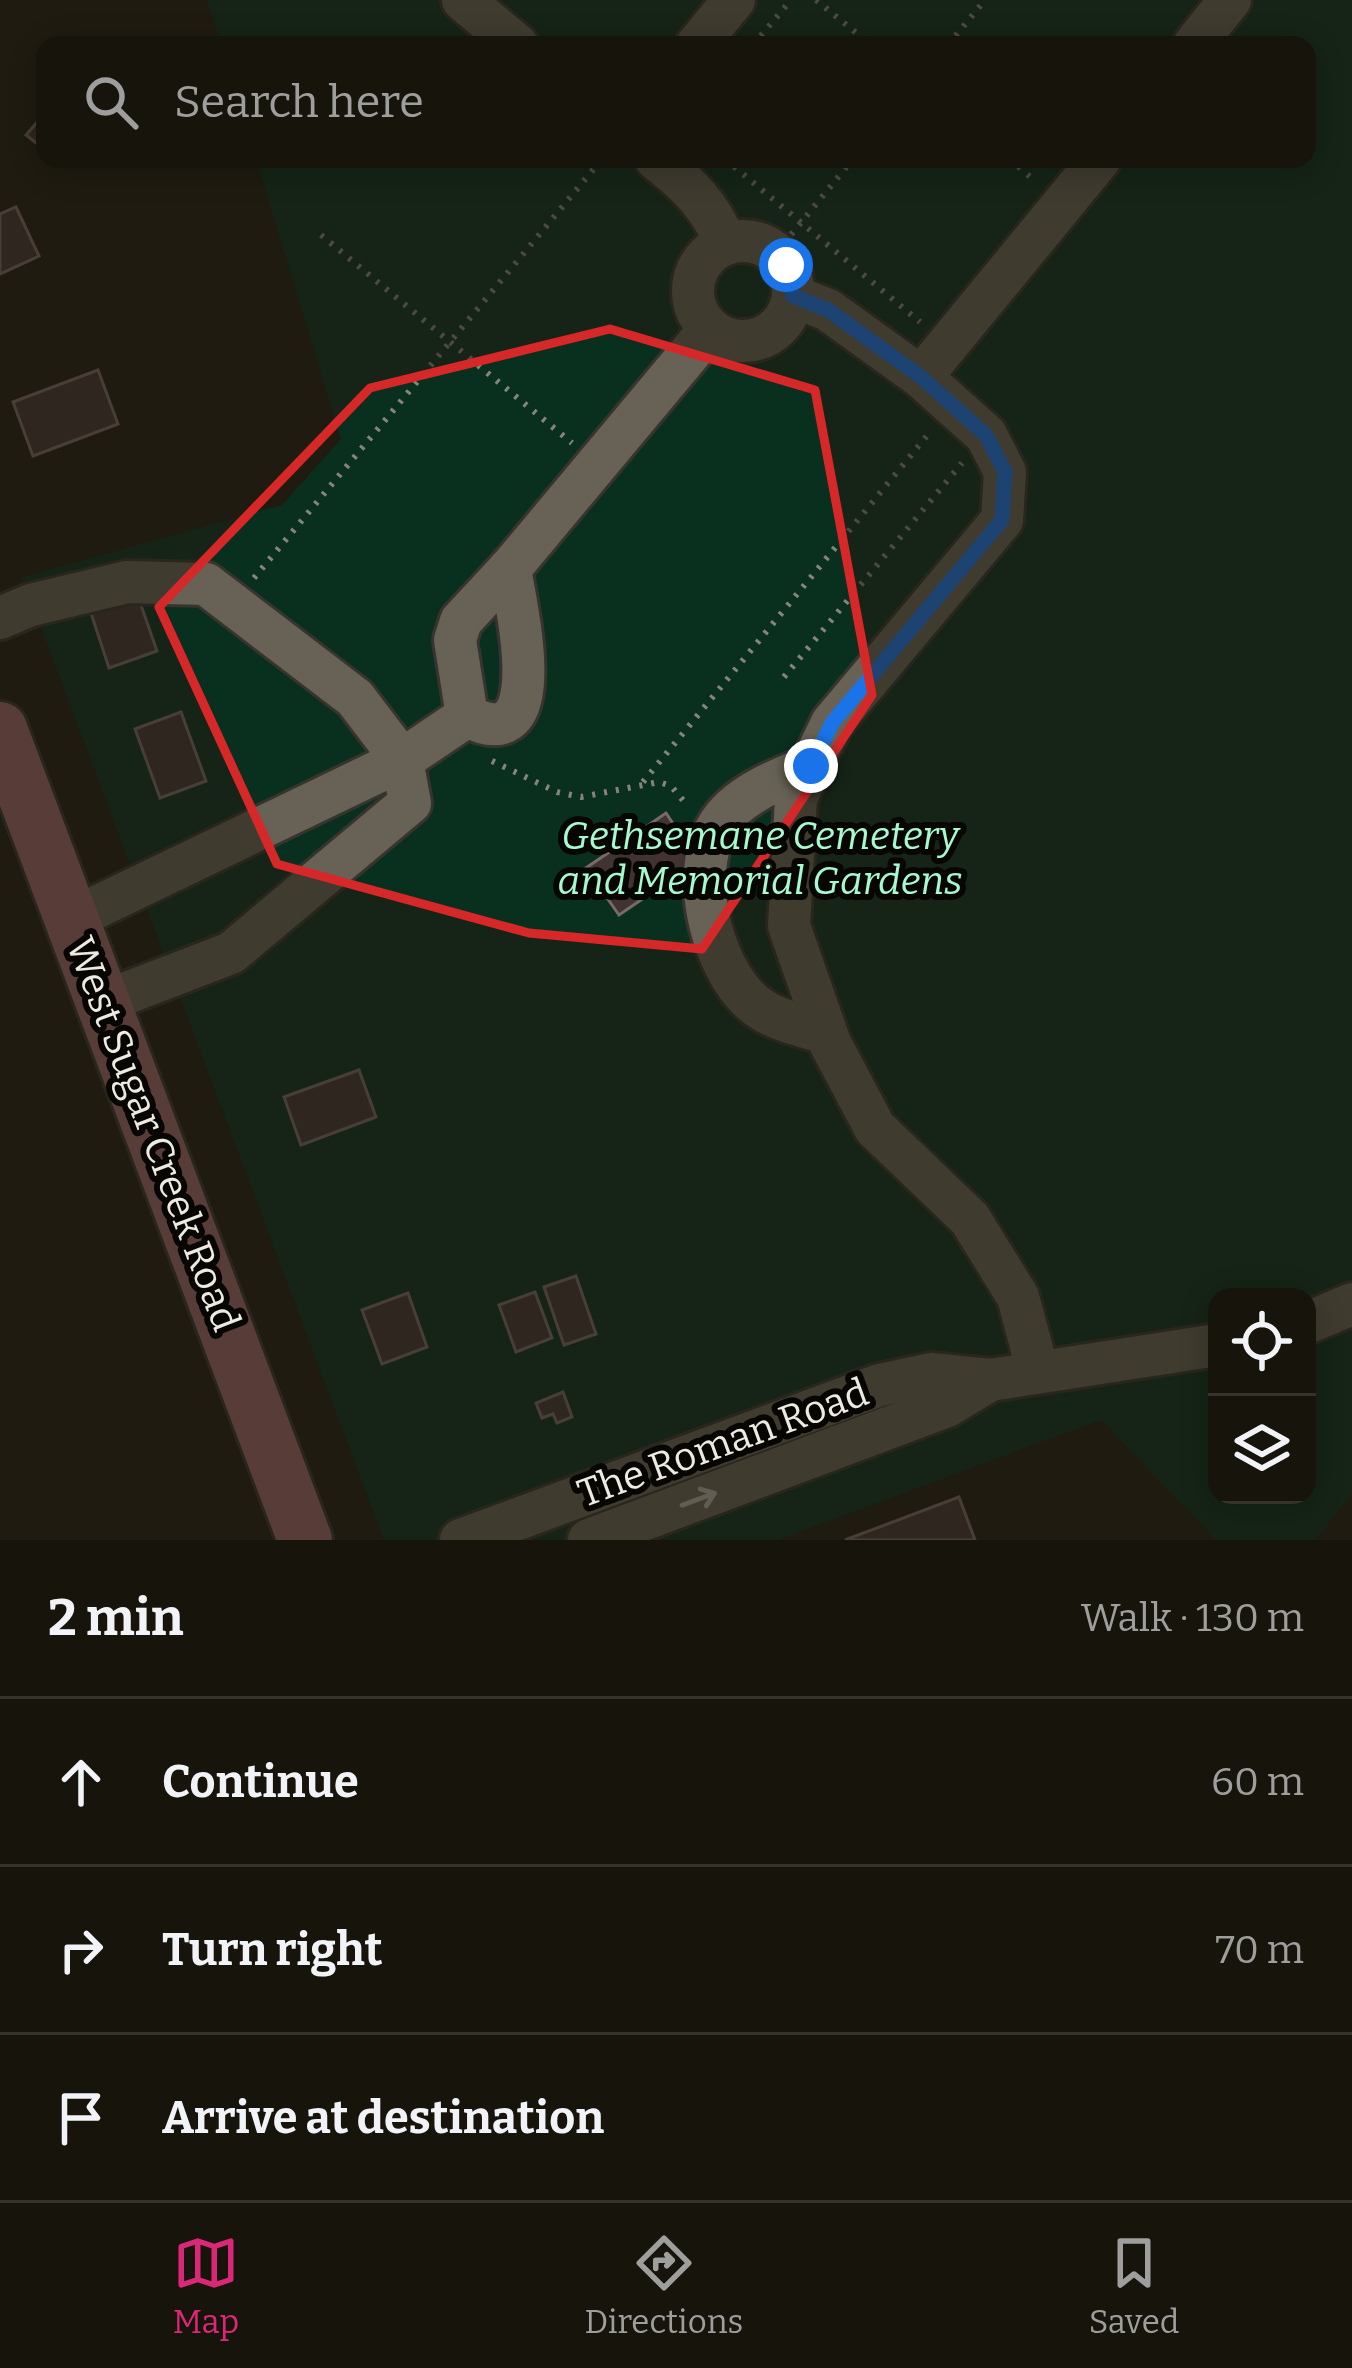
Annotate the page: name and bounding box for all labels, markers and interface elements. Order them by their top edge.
search box [36,36,1316,168]
icon: search [78,69,144,135]
text: Search here [174,75,424,129]
route start [759,238,813,292]
route end [784,739,838,793]
park label: Gethsemane Cemetery and Memorial Gardens [557,813,963,904]
street label: West Sugar Creek Road [57,931,249,1337]
map controls [1208,1288,1316,1504]
button: locate [1208,1288,1316,1396]
street label: The Roman Road [571,1369,875,1517]
button: layers [1208,1396,1316,1504]
one-way arrow [680,1487,717,1508]
text: 2 min [48,1587,184,1649]
text: Walk · 130 m [1081,1595,1304,1641]
icon: ahead [48,1749,114,1815]
text: Continue [162,1755,359,1809]
text: 60 m [1211,1759,1304,1805]
icon: right [48,1917,114,1983]
text: Turn right [162,1923,382,1977]
text: 70 m [1215,1927,1304,1973]
icon: arrive [48,2085,114,2151]
text: Arrive at destination [162,2091,604,2145]
tab: Map [173,2230,239,2342]
tab: Directions [585,2230,743,2342]
tab: Saved [1089,2230,1179,2342]

